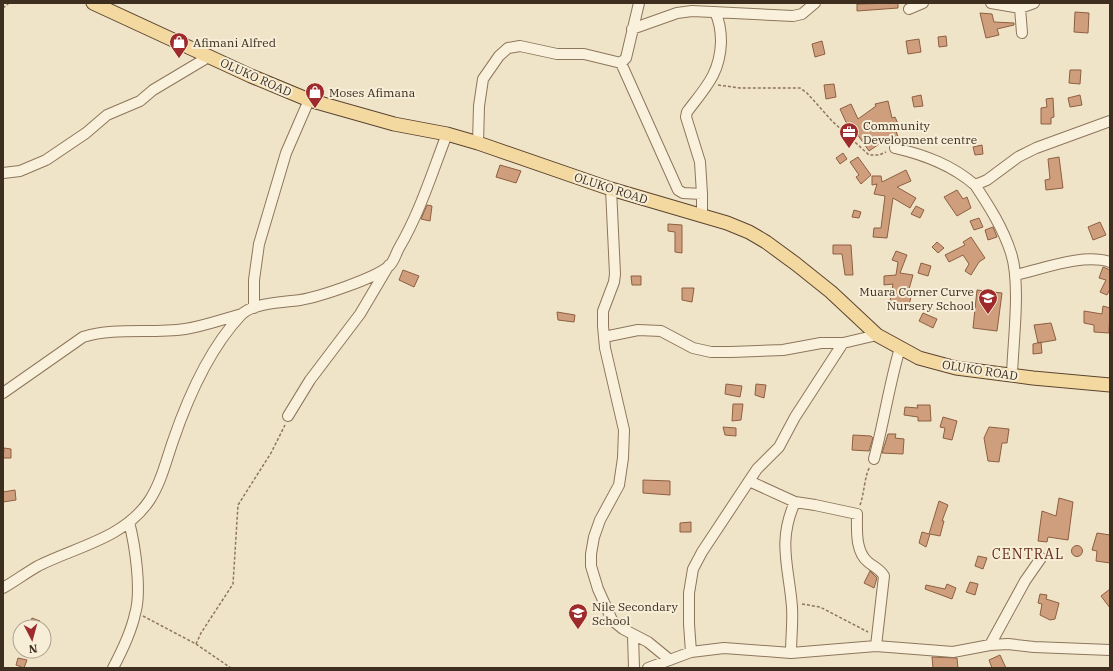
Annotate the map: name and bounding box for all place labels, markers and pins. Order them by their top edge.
shop icon: Afimani Alfred [168,31,190,59]
place label: Afimani Alfred [193,35,276,50]
shop icon: Moses Afimana [304,81,326,109]
place label: Moses Afimana [329,85,416,100]
place label: Community Development centre [863,118,977,147]
office icon: Community Development centre [838,121,860,149]
place label: Muara Corner Curve Nursery School [859,284,974,313]
school or university icon: Muara Corner Curve Nursery School [977,287,999,315]
place label: Nile Secondary School [592,599,678,628]
school or university icon: Nile Secondary School [567,602,589,630]

